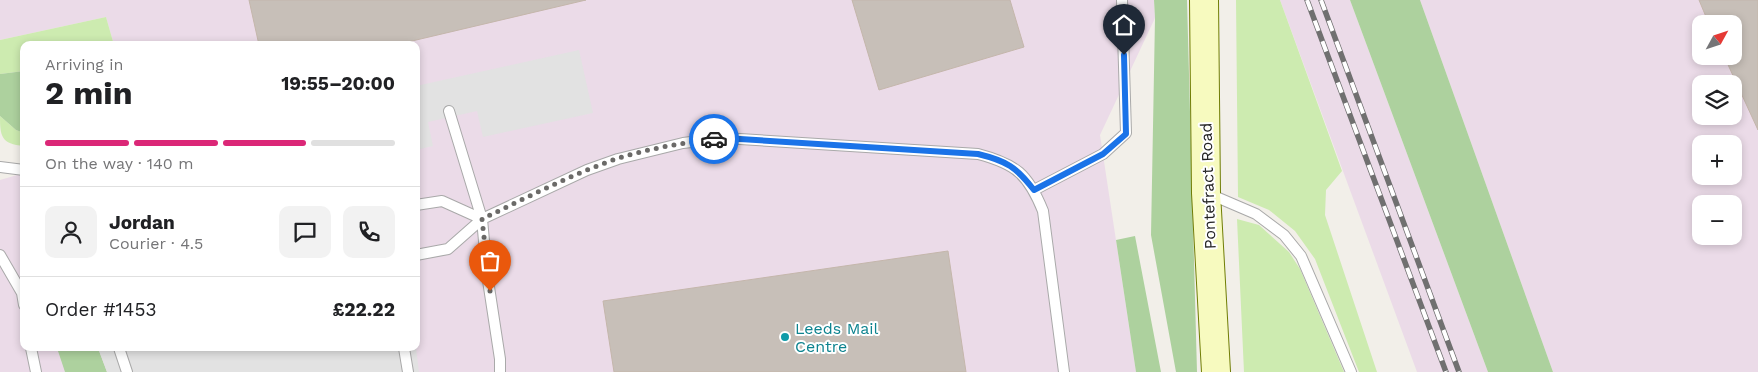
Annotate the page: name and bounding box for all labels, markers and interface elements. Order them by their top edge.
pin [1103,4,1145,55]
icon: home [1110,11,1138,39]
north arrow [1692,15,1742,65]
map controls [1692,15,1742,245]
text: Arriving in [45,55,123,74]
text: 19:55–20:00 [281,72,395,95]
text: 2 min [45,74,133,112]
button: layers [1692,75,1742,125]
courier [689,114,739,164]
street label: Pontefract Road [1196,122,1220,250]
icon: car [700,125,728,153]
button: + [1692,135,1742,185]
text: On the way · 140 m [45,154,193,173]
button: − [1692,195,1742,245]
button: person [45,206,97,258]
button: chat [279,206,331,258]
button: phone [343,206,395,258]
text: Jordan [109,211,175,234]
text: Courier · 4.5 [109,234,203,253]
pin [469,240,511,291]
icon: bag [476,247,504,275]
text: Order #1453 [45,298,157,321]
text: £22.22 [332,298,395,321]
place label: Leeds Mail Centre [795,319,879,356]
marker: Leeds Mail Centre [779,331,791,343]

